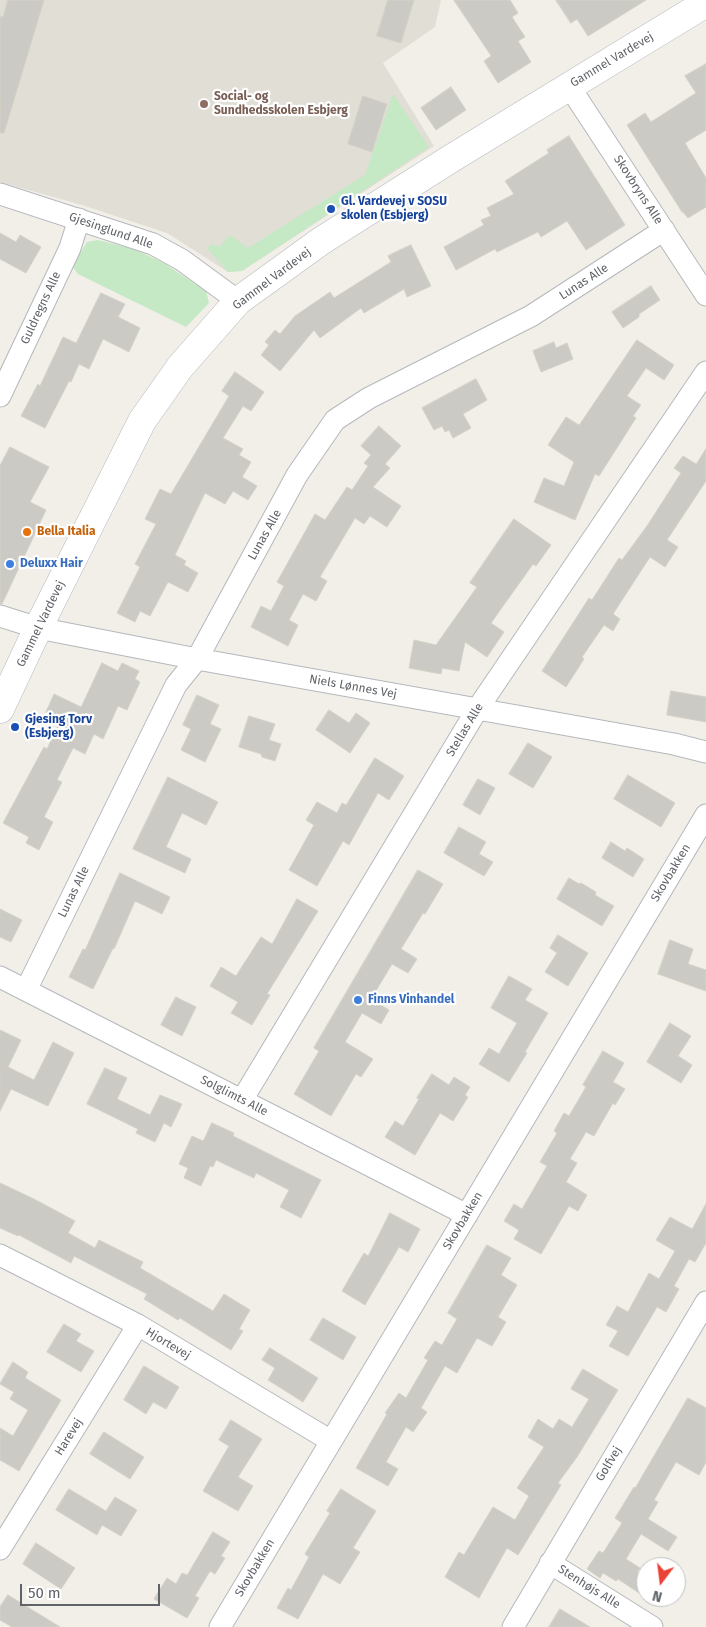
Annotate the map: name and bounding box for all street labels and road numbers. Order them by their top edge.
street label: Gammel Vardevej [568,30,656,90]
street label: Skovbryns Alle [610,153,666,227]
street label: Gjesinglund Alle [67,210,155,252]
street label: Gammel Vardevej [230,245,314,313]
street label: Lunas Alle [557,261,611,303]
street label: Guldregns Alle [18,269,64,347]
street label: Lunas Alle [245,507,285,563]
street label: Gammel Vardevej [14,578,68,670]
street label: Niels Lønnes Vej [308,672,398,702]
street label: Stellas Alle [443,701,487,759]
street label: Skovbakken [648,842,694,904]
street label: Lunas Alle [55,864,93,920]
street label: Solglimts Alle [198,1073,270,1119]
street label: Skovbakken [440,1190,486,1252]
street label: Hjortevej [143,1325,193,1363]
street label: Harevej [52,1416,86,1458]
street label: Golfvej [593,1444,625,1484]
street label: Skovbakken [232,1537,278,1599]
street label: Stenhøjs Alle [555,1562,623,1612]

